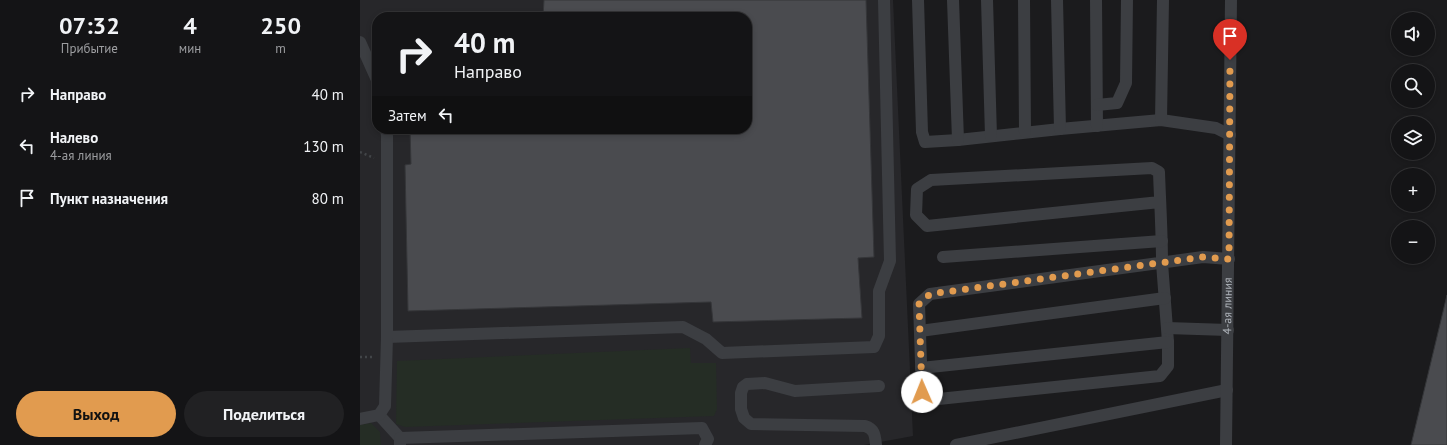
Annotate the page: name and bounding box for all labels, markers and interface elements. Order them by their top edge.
text: 07:32 [59,10,120,41]
text: 4 [183,10,197,41]
text: 250 [260,10,301,41]
map controls [1391,12,1435,264]
button: sound [1391,12,1435,56]
pin [1213,19,1247,60]
text: 40 m [454,24,515,61]
icon: arrive [1219,25,1241,47]
icon: right [388,28,440,80]
text: Прибытие [61,40,118,57]
text: мин [179,40,201,57]
text: m [275,40,286,57]
text: Направо [454,60,522,83]
button: search [1391,64,1435,108]
icon: right [16,83,38,105]
text: Направо [50,85,106,104]
text: 40 m [311,85,344,104]
icon: left [435,104,457,126]
text: Затем [388,106,427,125]
button: layers [1391,116,1435,160]
text: Налево [50,128,98,147]
icon: left [16,135,38,157]
text: 130 m [303,137,344,156]
text: 4-ая линия [50,147,112,164]
button: + [1391,168,1435,212]
icon: arrive [16,187,38,209]
text: Пункт назначения [50,189,168,208]
text: 80 m [311,189,344,208]
button: − [1391,220,1435,264]
street label: 4-ая линия [1219,277,1235,335]
position arrow [901,371,943,413]
button: Выход [16,391,176,437]
button: Поделиться [184,391,344,437]

